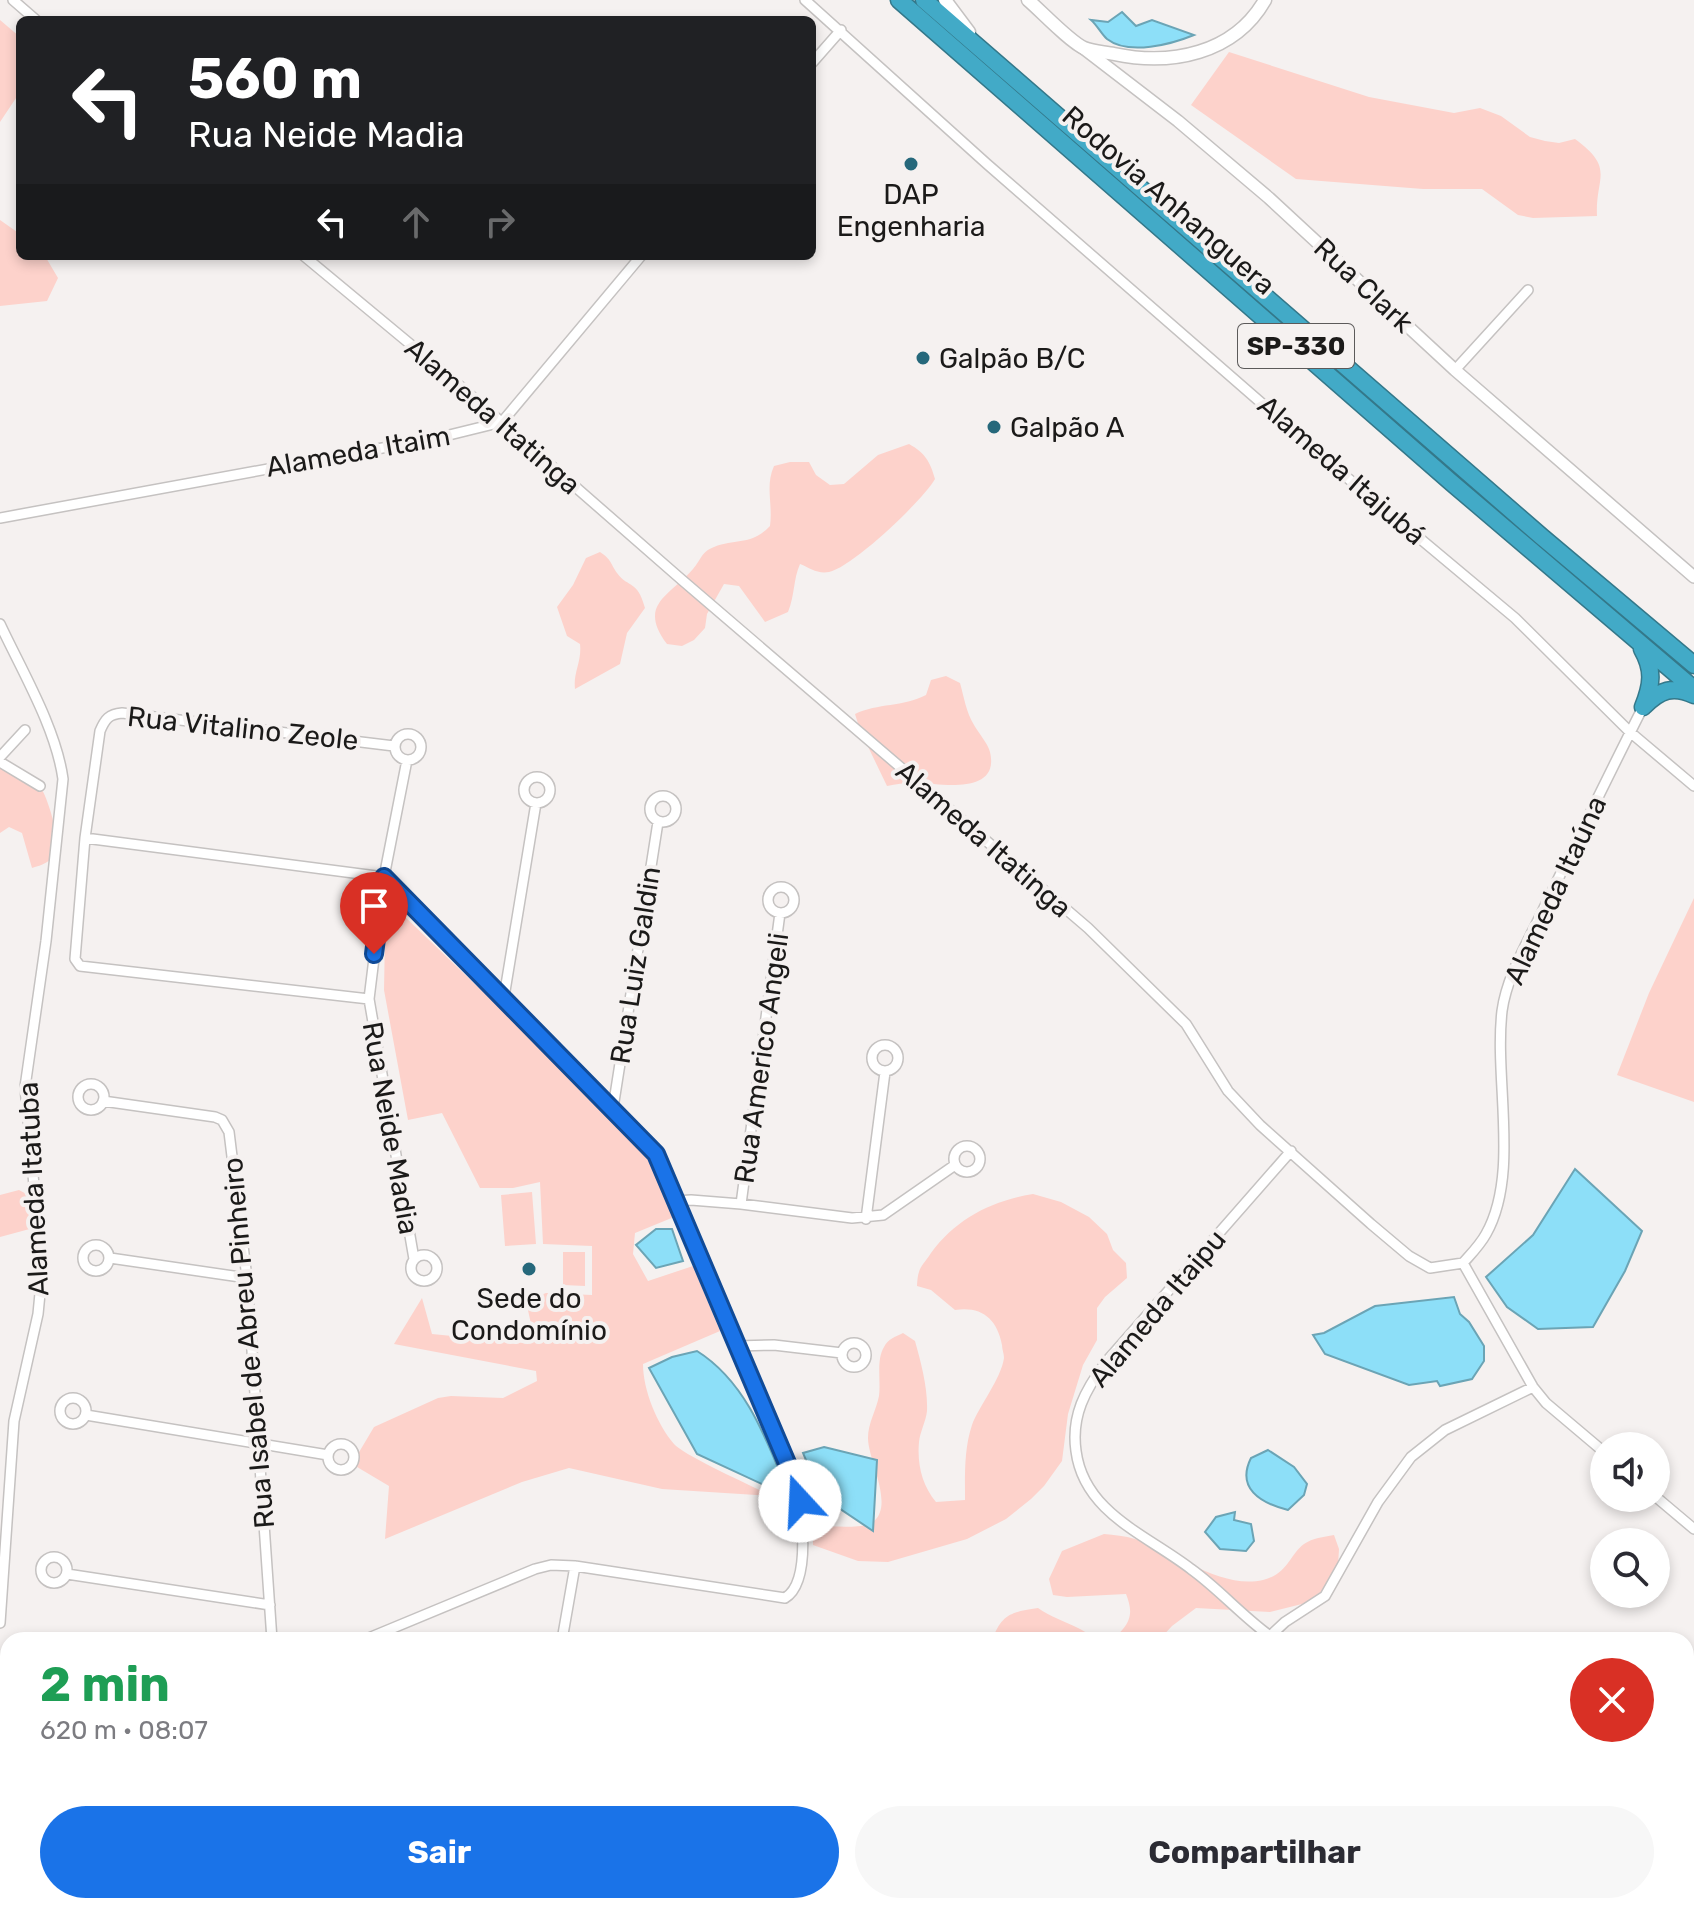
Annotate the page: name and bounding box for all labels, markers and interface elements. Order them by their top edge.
text: 560 m [188,46,362,112]
icon: left [56,48,160,152]
street label: Rodovia Anhanguera [1056,99,1282,302]
text: Rua Neide Madia [188,113,465,156]
marker: DAP Engenharia [902,155,920,173]
place label: DAP Engenharia [837,178,985,243]
icon: left [310,200,354,244]
icon: ahead [394,200,438,244]
icon: right [478,200,522,244]
street label: Rua Clark [1307,231,1420,340]
road number: SP-330 [1238,324,1354,368]
street label: Alameda Itatinga [398,331,587,501]
place label: Galpão B/C [939,342,1085,375]
marker: Galpão B/C [914,349,932,367]
street label: Alameda Itajubá [1251,389,1432,552]
place label: Galpão A [1010,411,1125,444]
marker: Galpão A [985,418,1003,436]
street label: Alameda Itaim [263,419,453,484]
street label: Rua Vitalino Zeole [126,700,360,757]
street label: Alameda Itatinga [889,754,1078,924]
street label: Alameda Itaúna [1497,791,1613,990]
street label: Rua Luiz Galdin [604,864,667,1066]
pin [340,872,408,954]
icon: arrive [352,884,396,928]
street label: Rua Americo Angeli [728,931,795,1186]
street label: Rua Neide Madia [356,1019,425,1237]
street label: Alameda Itatuba [11,1081,56,1297]
street label: Rua Isabel de Abreu Pinheiro [216,1156,281,1530]
street label: Alameda Itaipu [1082,1223,1233,1394]
marker: Sede do Condomínio [520,1260,538,1278]
place label: Sede do Condomínio [451,1282,607,1347]
map controls [1590,1432,1670,1608]
button: sound [1590,1432,1670,1512]
position arrow [758,1459,842,1543]
button: search [1590,1528,1670,1608]
text: 2 min [40,1656,170,1713]
button: close [1570,1658,1654,1742]
text: 620 m · 08:07 [40,1715,208,1746]
button: Sair [40,1806,839,1898]
button: Compartilhar [855,1806,1654,1898]

